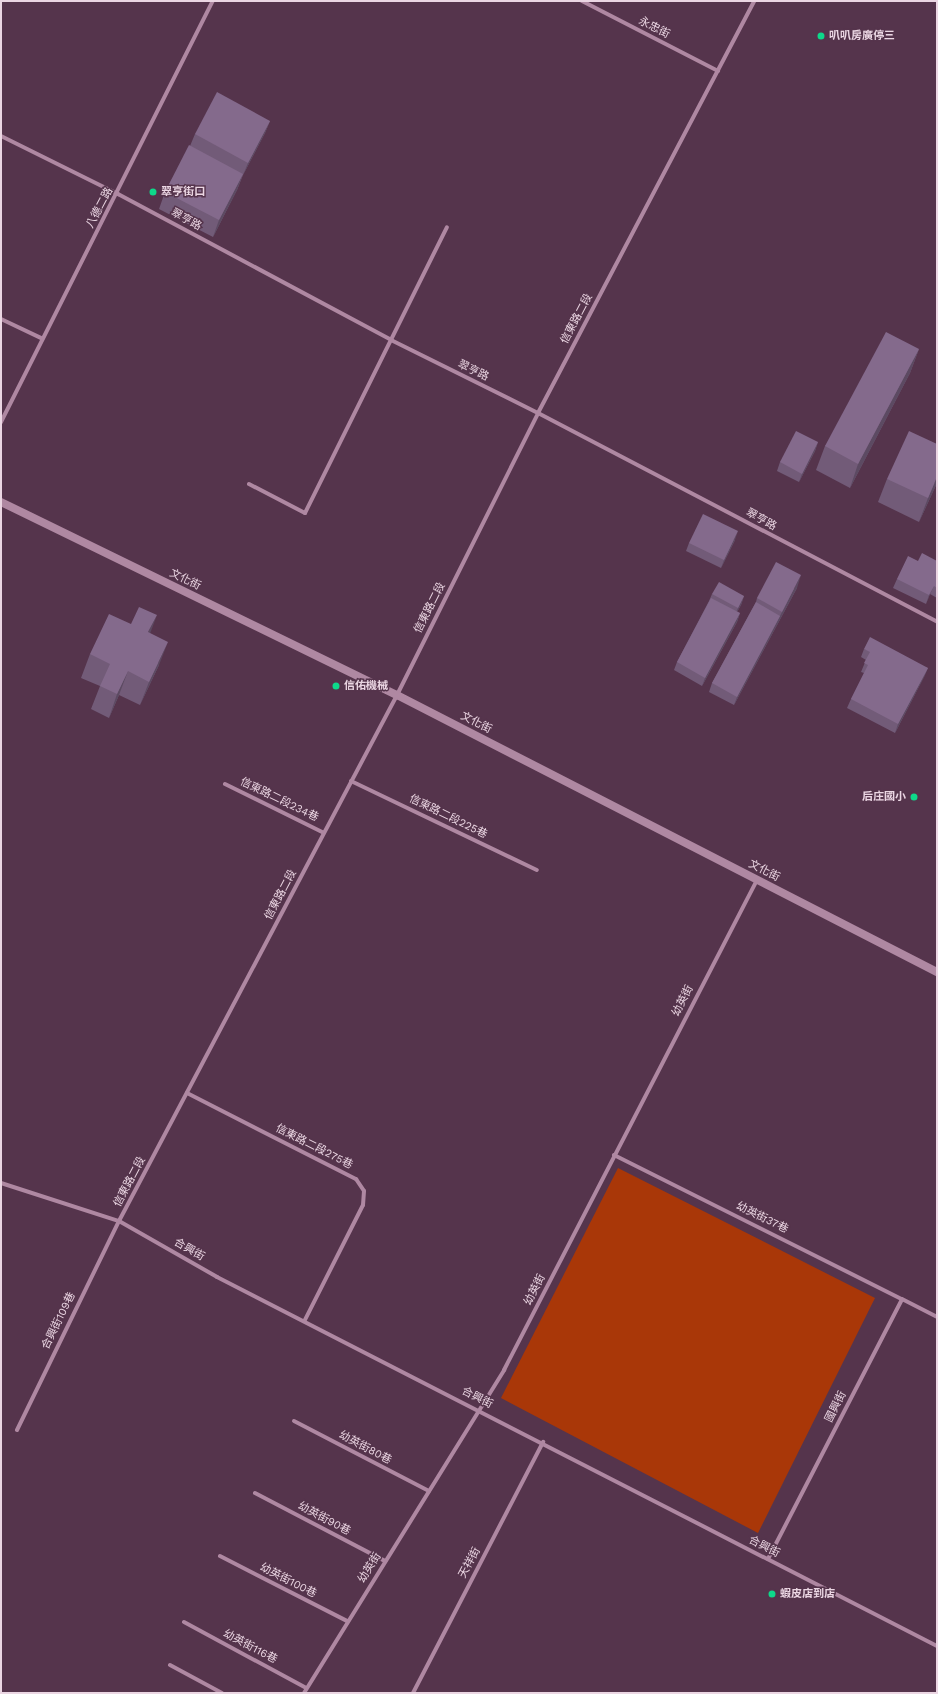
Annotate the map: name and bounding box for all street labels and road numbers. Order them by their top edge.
street label: 永忠街 [636,15,672,41]
street label: 八德二路 [84,185,116,231]
street label: 翠亨路 [168,206,204,234]
street label: 信東路二段 [558,292,596,346]
street label: 翠亨路 [455,358,491,384]
street label: 翠亨路 [743,506,779,534]
street label: 文化街 [167,567,203,593]
street label: 信東路二段 [412,581,448,635]
street label: 文化街 [458,710,494,736]
street label: 信東路二段234巷 [238,775,320,825]
street label: 信東路二段225巷 [407,792,489,842]
street label: 文化街 [746,858,782,884]
street label: 信東路二段 [262,868,300,922]
street label: 幼英街 [670,983,696,1019]
street label: 信東路二段275巷 [273,1122,355,1172]
street label: 信東路二段 [111,1155,149,1209]
street label: 幼英街37巷 [734,1200,790,1236]
street label: 合興街 [171,1236,207,1264]
street label: 幼英街 [522,1272,548,1308]
street label: 合興街109巷 [39,1290,79,1352]
street label: 合興街 [459,1385,495,1411]
street label: 國興街 [823,1389,849,1425]
street label: 幼英街80巷 [336,1429,394,1467]
street label: 幼英街90巷 [295,1500,353,1538]
street label: 合興街 [746,1534,782,1560]
street label: 天祥街 [456,1545,484,1581]
street label: 幼英街 [356,1551,384,1585]
street label: 幼英街100巷 [257,1561,319,1601]
street label: 幼英街116巷 [221,1627,279,1667]

